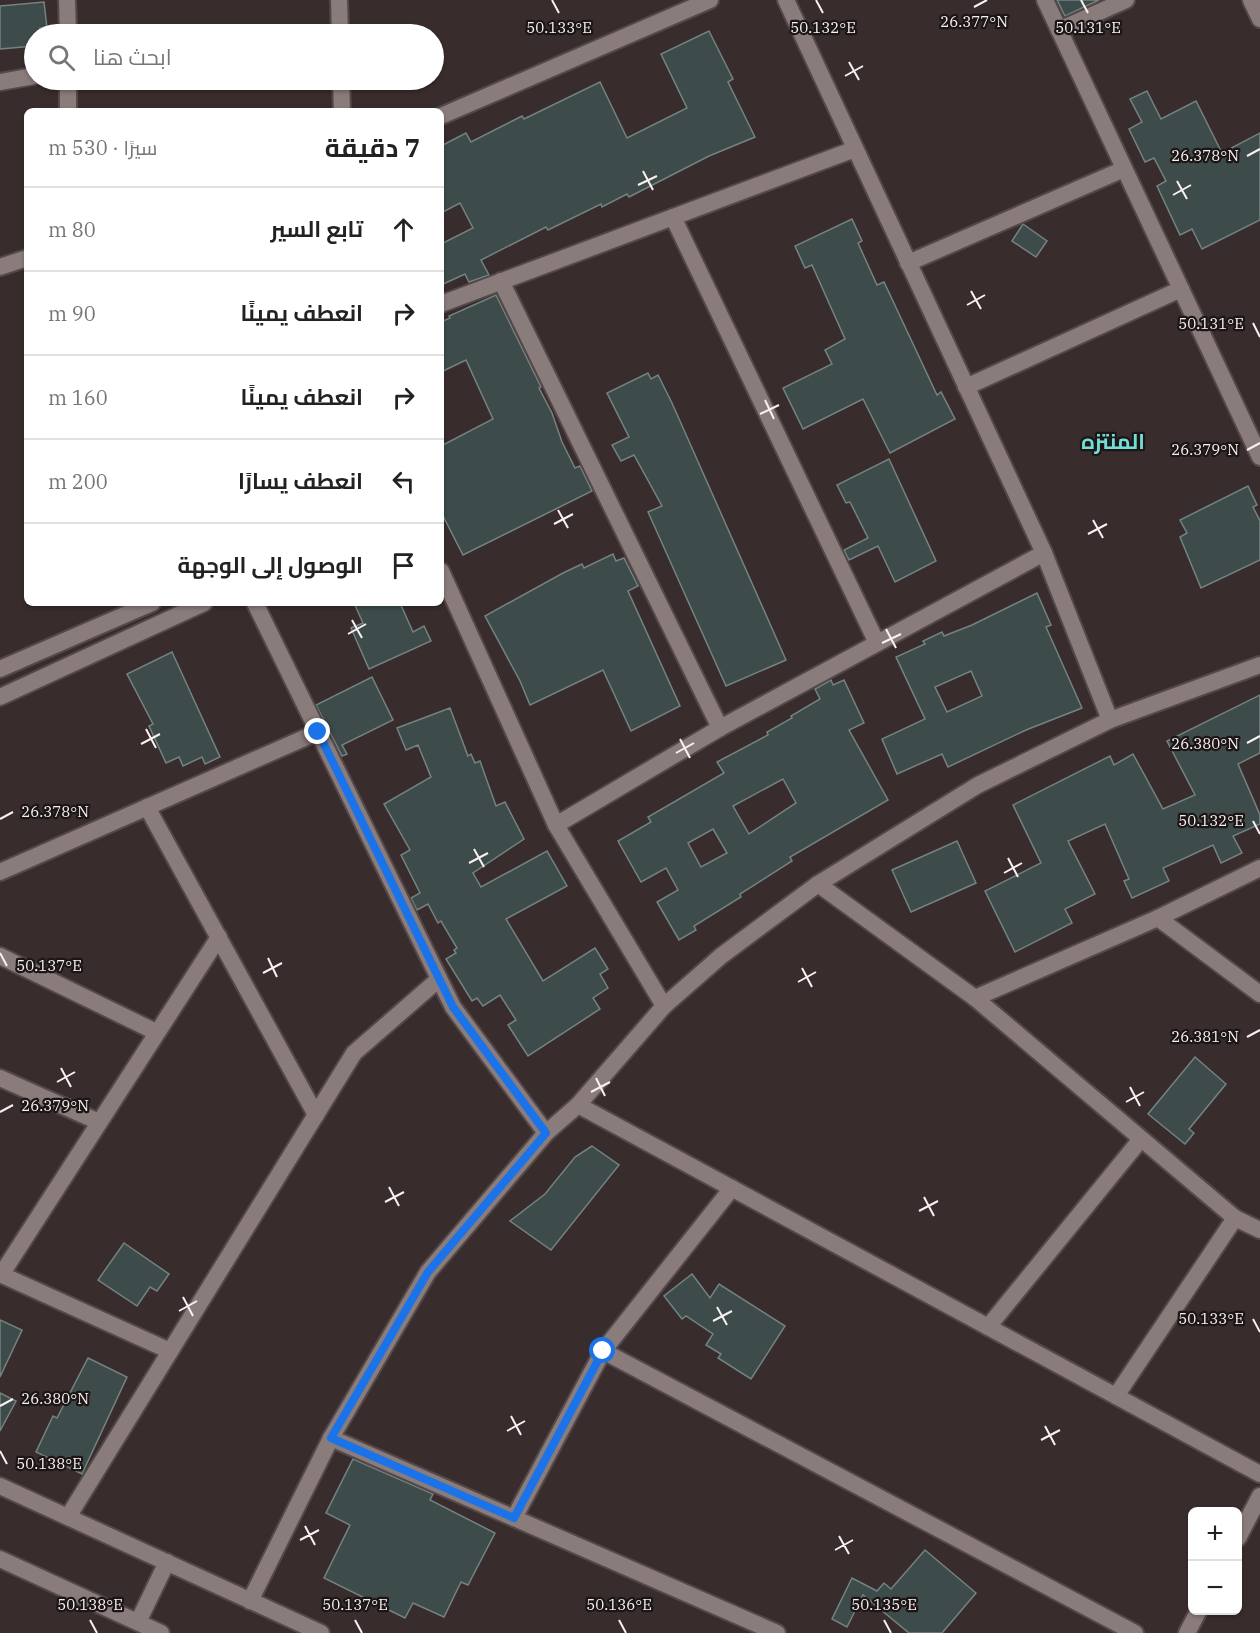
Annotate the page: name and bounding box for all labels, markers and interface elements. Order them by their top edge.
text: 26.377°N [940,12,1008,31]
text: 50.133°E [526,18,592,37]
text: 50.132°E [790,18,856,37]
text: 50.131°E [1055,18,1121,37]
search box [24,24,444,90]
icon: search [45,41,78,74]
text: ابحث هنا [93,42,172,71]
text: 7 دقيقة [325,130,420,164]
text: سيرًا · 530 m [48,134,157,161]
text: 26.378°N [1171,146,1239,165]
icon: ahead [387,213,420,246]
text: تابع السير [270,214,363,243]
text: 80 m [48,216,96,243]
icon: right [387,297,420,330]
text: انعطف يمينًا [241,298,363,327]
text: 90 m [48,300,96,327]
text: 50.131°E [1178,314,1244,333]
icon: right [387,381,420,414]
text: انعطف يمينًا [241,382,363,411]
text: 160 m [48,384,108,411]
district label: المنتزه [1081,427,1145,455]
text: 26.379°N [1171,440,1239,459]
icon: left [387,465,420,498]
text: انعطف يسارًا [238,466,363,495]
text: 200 m [48,468,108,495]
icon: arrive [387,549,420,582]
text: الوصول إلى الوجهة [178,550,363,579]
route end [304,718,330,744]
text: 26.380°N [1171,734,1239,753]
text: 26.378°N [21,802,89,821]
text: 50.132°E [1178,811,1244,830]
text: 50.137°E [16,956,82,975]
text: 26.381°N [1171,1027,1239,1046]
text: 26.379°N [21,1096,89,1115]
text: 50.133°E [1178,1309,1244,1328]
route start [589,1337,615,1363]
text: 26.380°N [21,1389,89,1408]
text: 50.138°E [16,1454,82,1473]
map controls [1188,1507,1242,1615]
button: + [1188,1507,1242,1561]
button: − [1188,1561,1242,1615]
text: 50.138°E [57,1595,123,1614]
text: 50.137°E [322,1595,388,1614]
text: 50.136°E [586,1595,652,1614]
text: 50.135°E [851,1595,917,1614]

